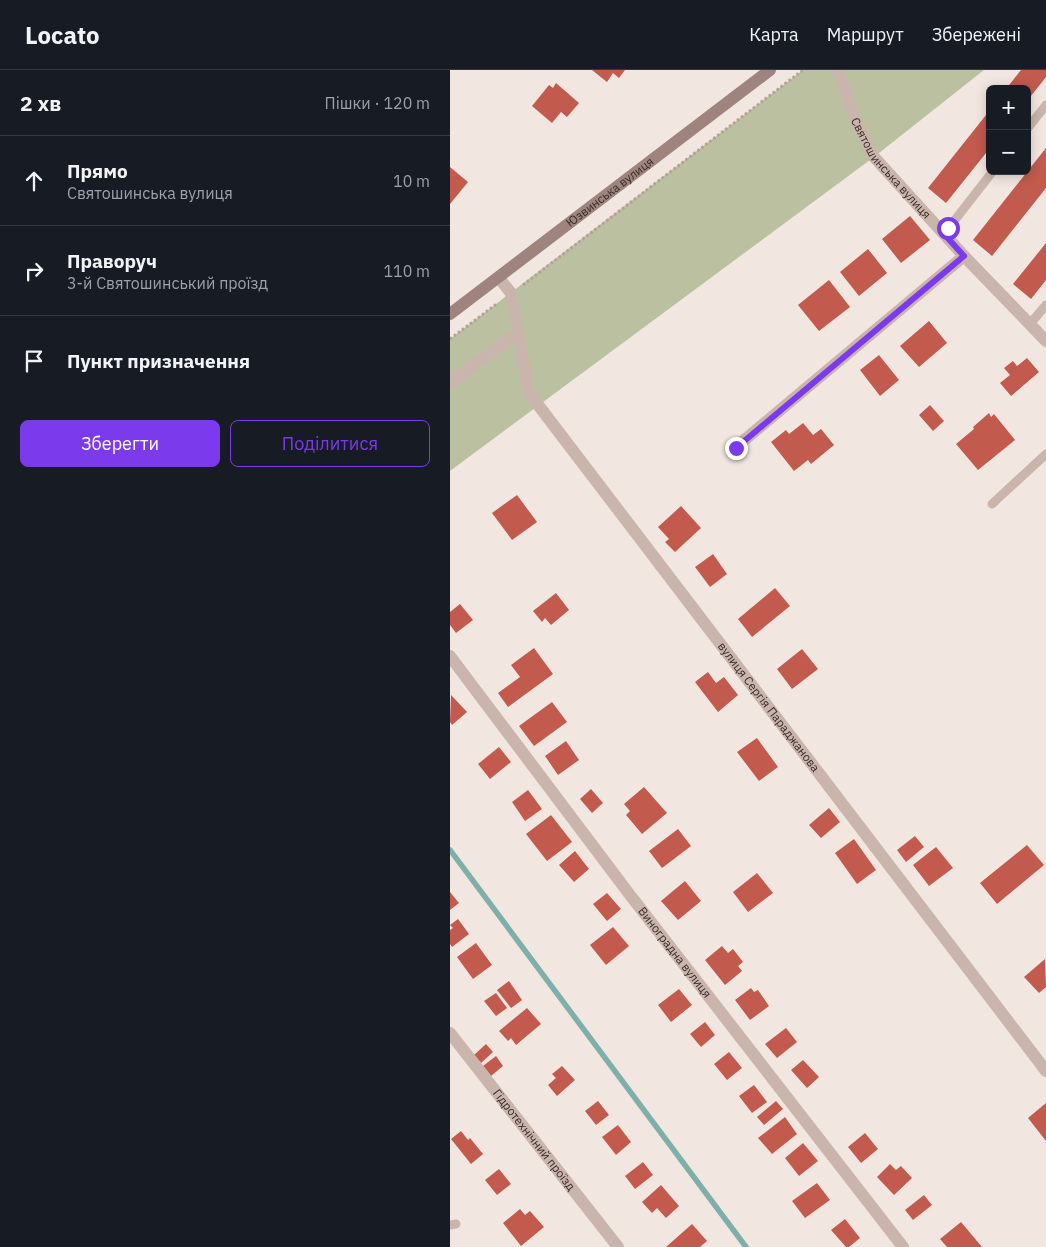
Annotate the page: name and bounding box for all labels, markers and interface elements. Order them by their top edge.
text: Locato [25,19,100,51]
text: Карта [749,23,799,46]
text: Маршрут [827,23,904,46]
text: Збережені [932,23,1021,46]
map controls [986,85,1031,175]
button: + [986,85,1031,130]
text: 2 хв [20,89,61,117]
text: Пішки · 120 m [325,93,430,113]
street label: Святошинська вулиця [848,115,934,222]
button: − [986,130,1031,175]
street label: Юзвинська вулиця [563,154,656,230]
text: Прямо [67,159,128,183]
icon: ahead [20,167,48,195]
text: 10 m [393,171,430,191]
text: Святошинська вулиця [67,183,233,203]
route start [937,217,960,240]
text: Праворуч [67,249,157,273]
icon: right [20,257,48,285]
text: 110 m [383,261,430,281]
text: 3-й Святошинський проїзд [67,273,268,293]
icon: arrive [20,347,48,375]
text: Пункт призначення [67,349,250,373]
button: Зберегти [20,420,220,467]
button: Поділитися [230,420,430,467]
route end [725,437,748,460]
street label: вулиця Сергія Параджанова [715,639,824,775]
street label: Виноградна вулиця [635,904,715,1001]
street label: Гідротехнічний проїзд [490,1086,579,1193]

